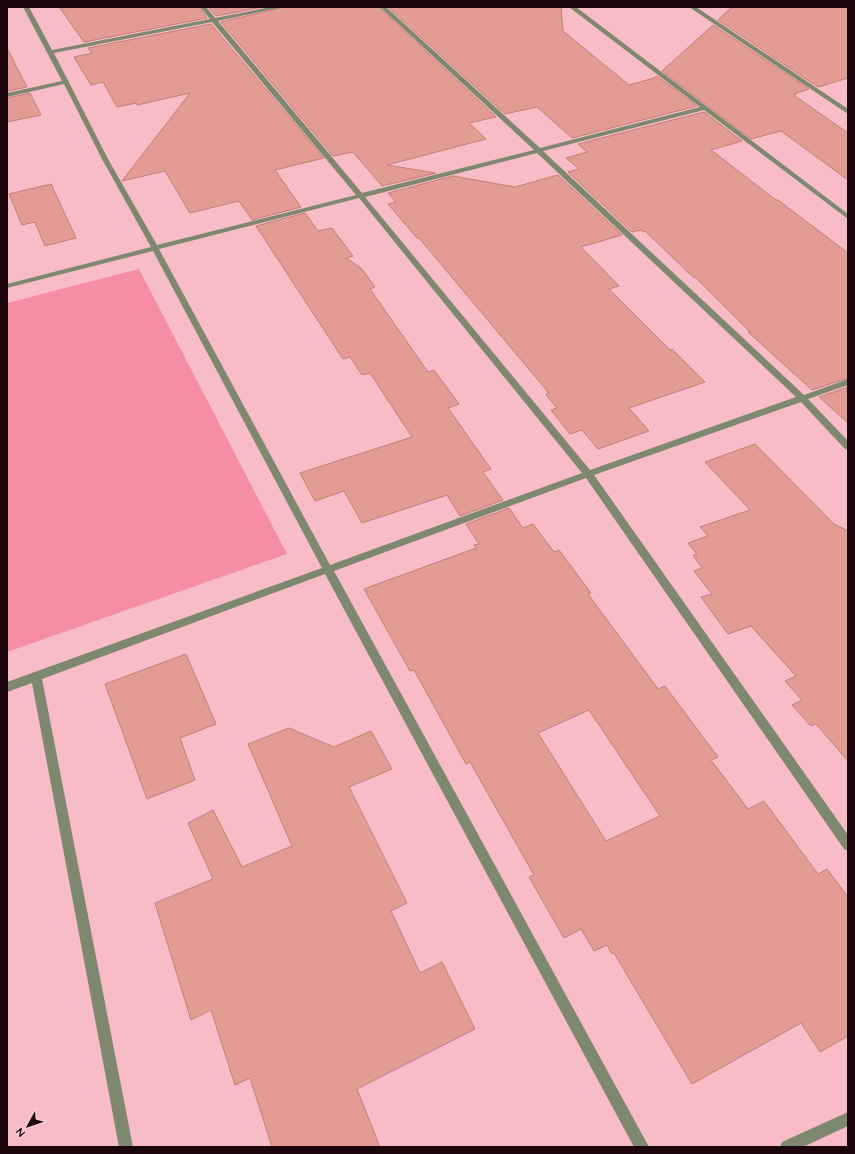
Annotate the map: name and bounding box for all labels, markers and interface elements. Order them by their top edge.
north arrow [8,1106,48,1146]
text: N [12,1125,28,1140]

